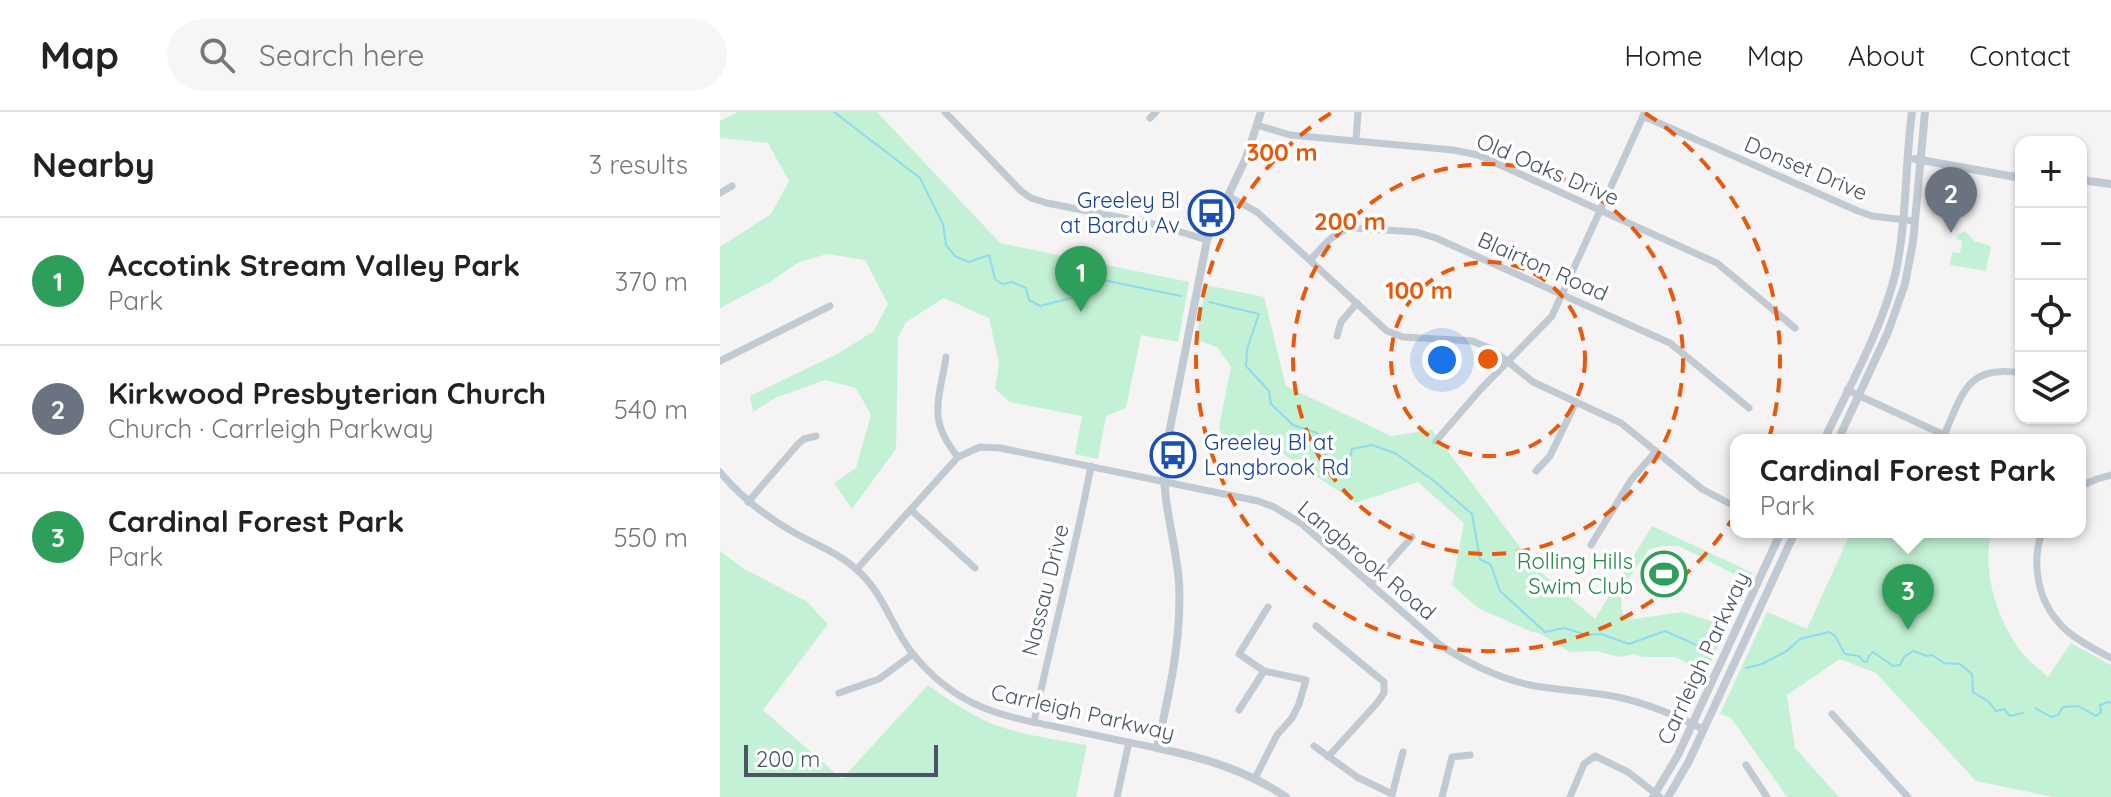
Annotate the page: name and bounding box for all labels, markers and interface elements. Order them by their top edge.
search box [167,19,727,91]
text: Map [40,31,119,79]
icon: search [195,33,239,77]
text: Search here [259,36,424,74]
text: Home [1624,38,1703,73]
text: Map [1747,38,1804,73]
text: About [1848,38,1925,73]
text: Contact [1969,38,2071,73]
street label: Old Oaks Drive [1472,126,1624,212]
street label: Donset Drive [1740,129,1872,207]
map controls [2015,136,2087,424]
button: + [2015,136,2087,208]
text: 300 m [1246,137,1318,167]
text: Nearby [32,143,155,186]
text: 3 results [589,148,688,181]
pin: 2 [1925,167,1977,233]
place label: Greeley Bl at Bardu Av [1060,186,1180,239]
bus stop icon: Greeley Bl at Bardu Av [1187,189,1235,237]
text: 200 m [1314,206,1386,236]
button: − [2015,208,2087,280]
street label: Blairton Road [1473,225,1613,307]
text: Accotink Stream Valley Park [108,246,520,284]
pin: 1 [1055,246,1107,312]
text: 1 [53,265,63,298]
text: 370 m [615,265,688,298]
text: 100 m [1385,275,1453,305]
button: locate [2015,280,2087,352]
text: Park [108,284,163,317]
your location [1422,340,1462,380]
centre of rings [1474,345,1502,373]
button: layers [2015,352,2087,424]
text: Kirkwood Presbyterian Church [108,374,546,412]
text: 2 [51,393,65,426]
text: 540 m [614,393,688,426]
text: Church · Carrleigh Parkway [108,412,434,445]
place label: Greeley Bl at Langbrook Rd [1204,428,1349,481]
bus stop icon: Greeley Bl at Langbrook Rd [1149,431,1197,479]
popup [1730,434,2086,538]
text: Cardinal Forest Park [1760,451,2056,489]
text: Park [1760,489,1815,522]
street label: Langbrook Road [1292,494,1442,626]
text: Cardinal Forest Park [108,502,404,540]
text: 3 [51,521,65,554]
text: 550 m [613,521,688,554]
street label: Nassau Drive [1015,521,1075,659]
text: Park [108,540,163,573]
place label: Rolling Hills Swim Club [1517,547,1633,600]
sports icon: Rolling Hills Swim Club [1640,550,1688,598]
pin: 3 [1882,564,1934,630]
street label: Carrleigh Parkway [1651,567,1755,749]
street label: Carrleigh Parkway [988,677,1178,747]
scale bar [744,741,938,777]
text: 200 m [756,745,820,773]

